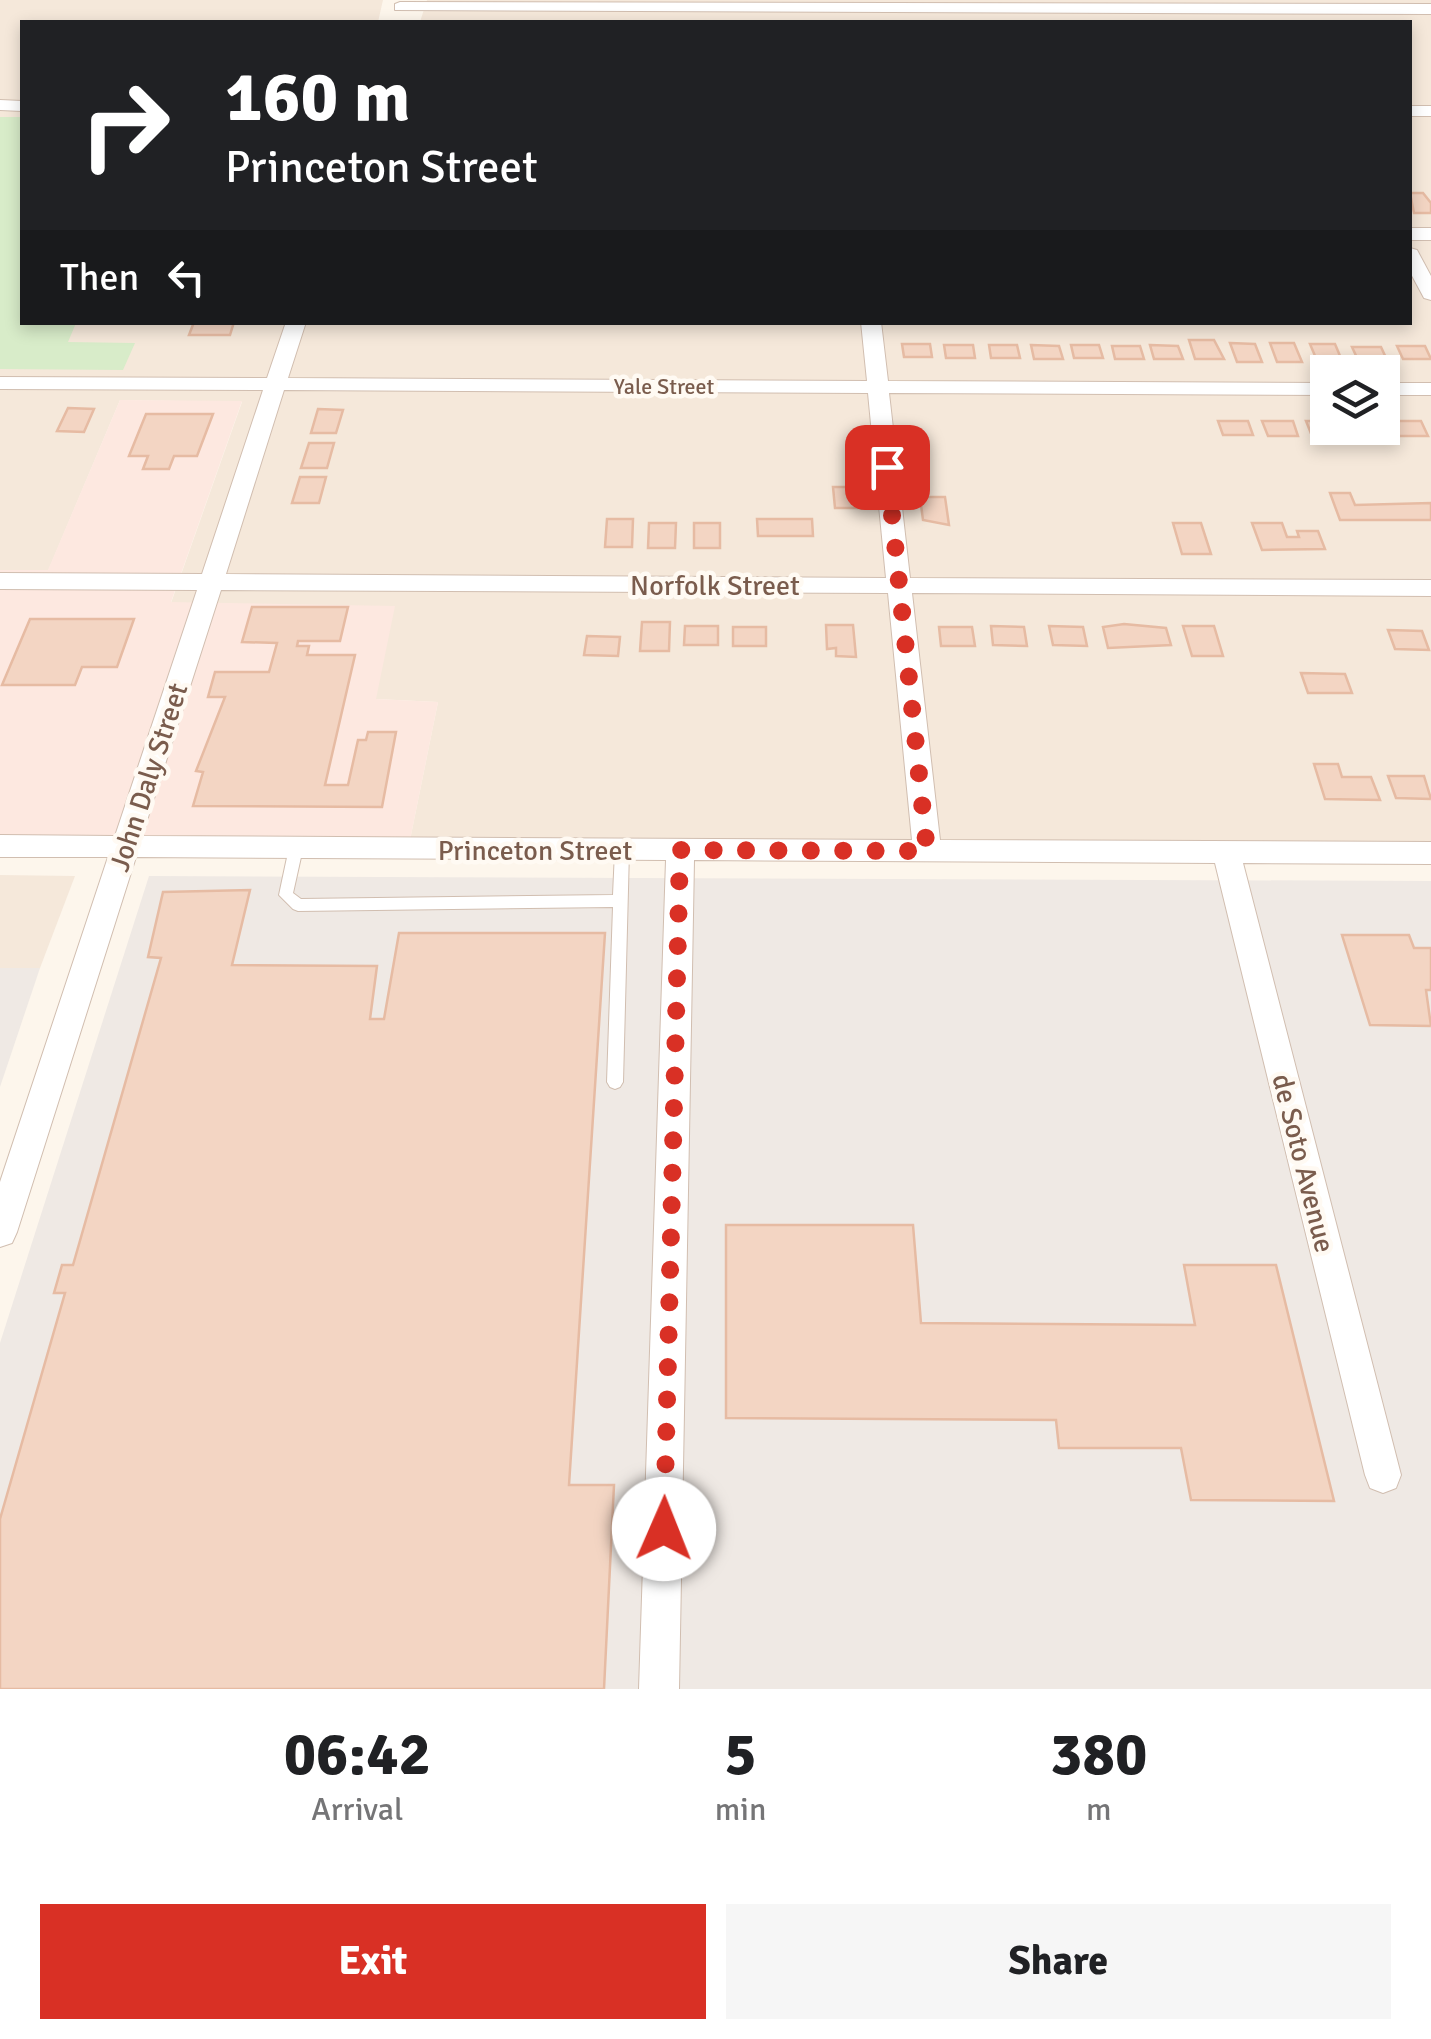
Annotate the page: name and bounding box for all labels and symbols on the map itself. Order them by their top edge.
street label: Yale Street [614,373,715,400]
pin [845,425,930,510]
street label: Norfolk Street [630,569,800,603]
street label: John Daly Street [103,679,195,876]
street label: Princeton Street [438,834,633,868]
street label: de Soto Avenue [1264,1070,1342,1256]
position arrow [612,1477,716,1581]

